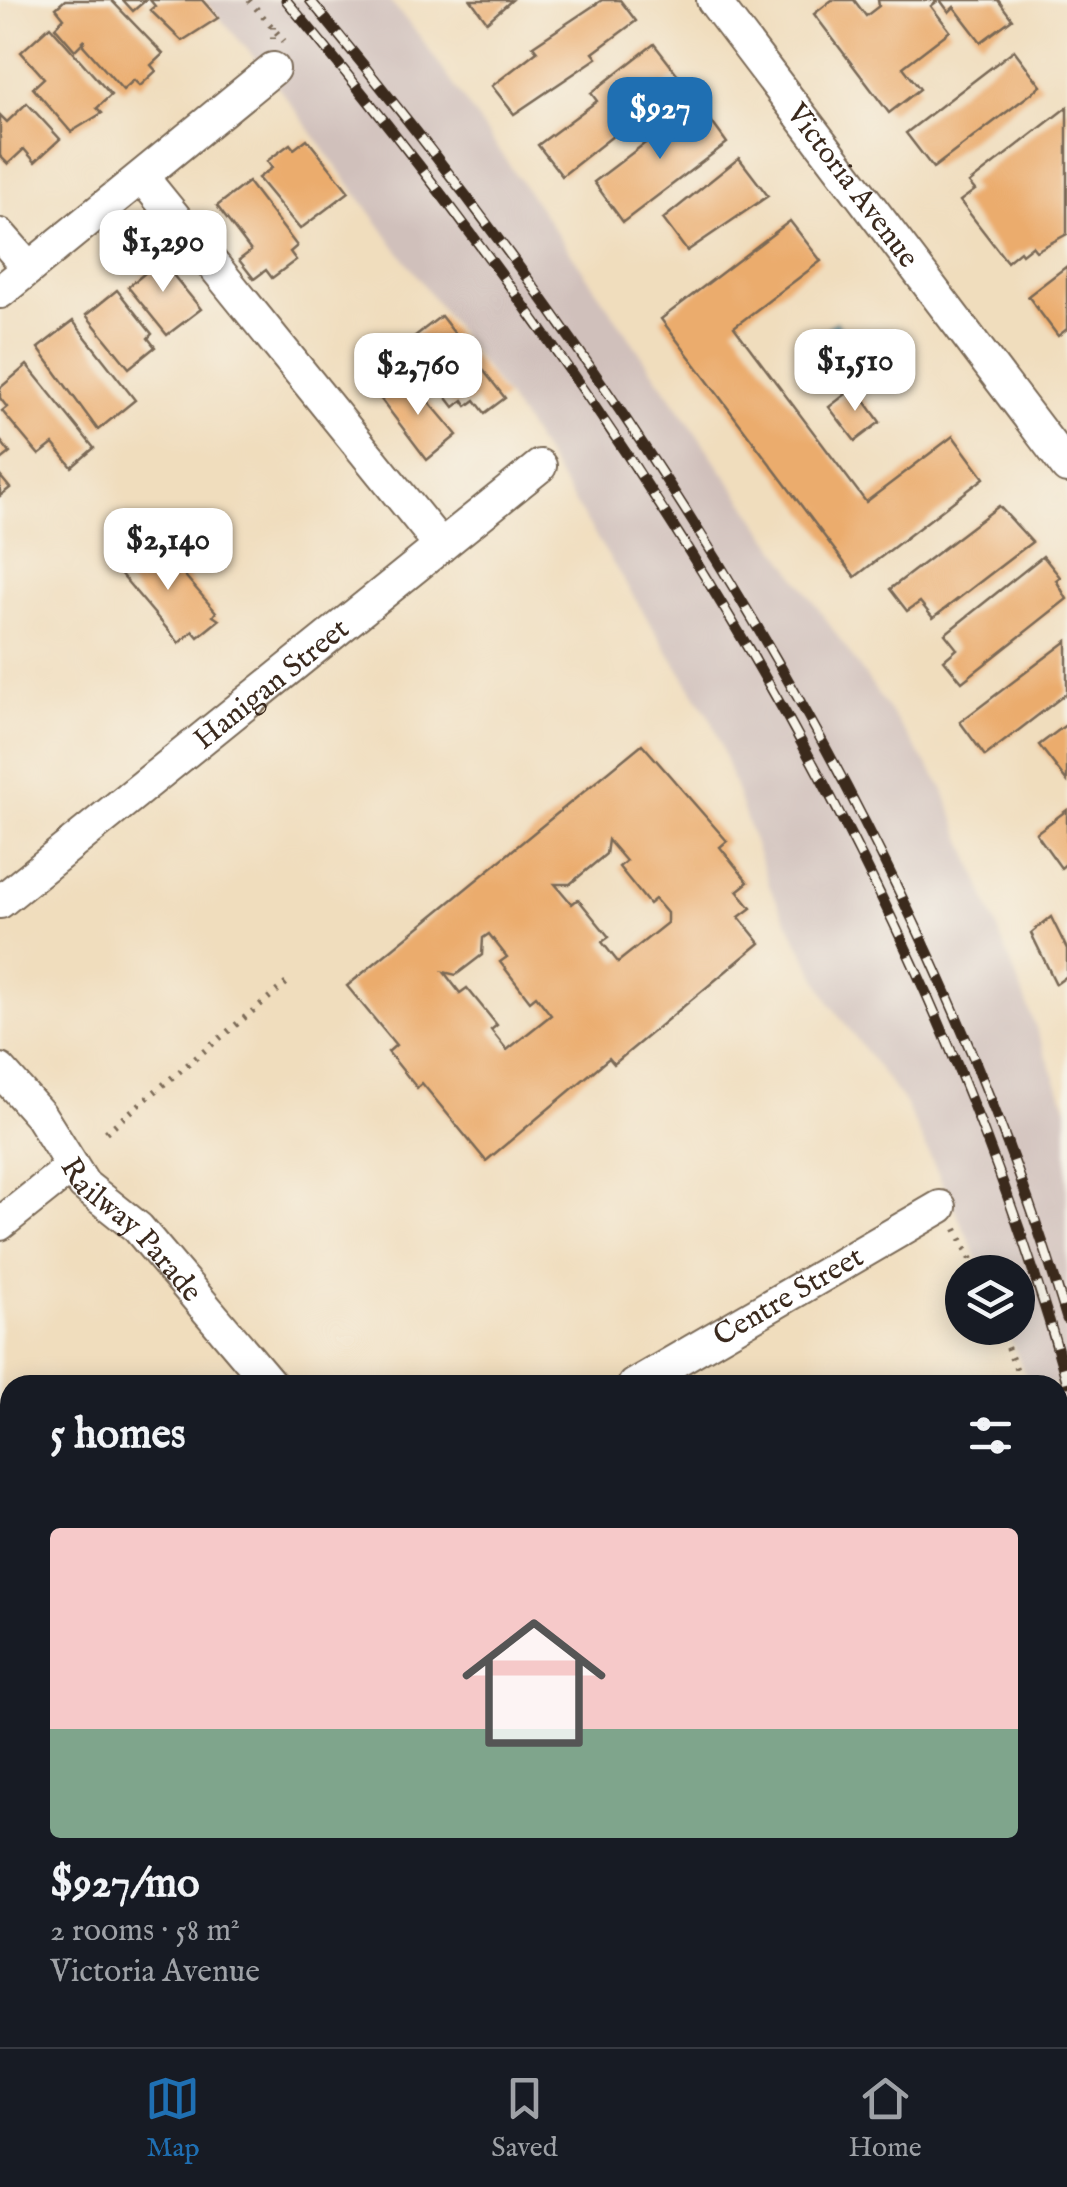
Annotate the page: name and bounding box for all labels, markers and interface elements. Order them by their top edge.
pin: $927 [601,77,719,162]
text: $927 [629,89,691,130]
street label: Victoria Avenue [776,95,926,276]
pin: $1,290 [82,210,244,295]
text: $1,290 [122,222,204,263]
pin: $1,510 [774,329,936,414]
pin: $2,760 [337,333,499,418]
text: $1,510 [816,341,894,382]
text: $2,760 [376,345,460,386]
pin: $2,140 [87,508,249,593]
text: $2,140 [126,520,210,561]
street label: Hanigan Street [186,611,358,759]
street label: Railway Parade [51,1151,209,1311]
street label: Centre Street [707,1239,871,1356]
map controls [945,1255,1035,1345]
button: layers [945,1255,1035,1345]
icon: filters [963,1408,1018,1463]
text: 5 homes [50,1409,186,1462]
icon: home [444,1593,624,1773]
text: $927/mo [50,1858,200,1911]
text: 2 rooms · 58 m² [50,1911,240,1952]
text: Victoria Avenue [50,1952,260,1993]
tab: Map [145,2071,200,2166]
tab: Saved [491,2071,558,2166]
tab: Home [848,2071,922,2166]

